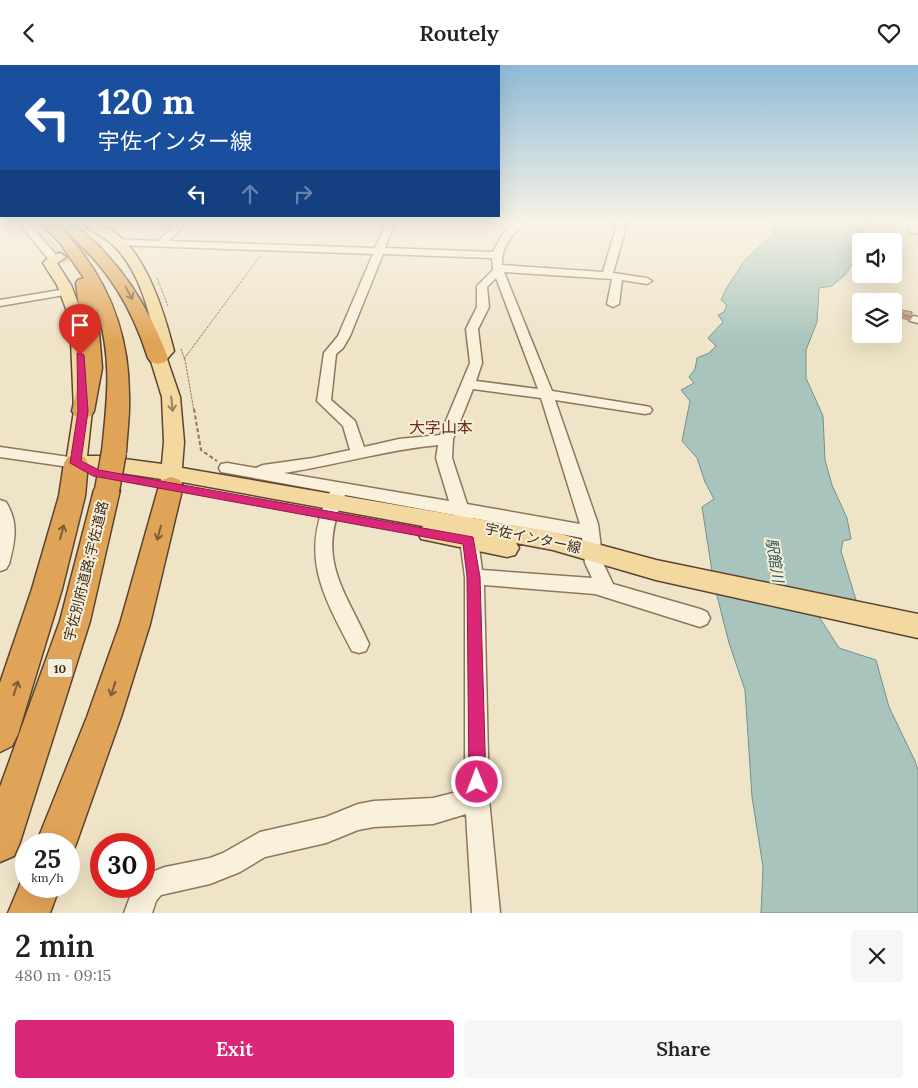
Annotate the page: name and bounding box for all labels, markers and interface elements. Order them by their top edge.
icon: back [15,19,43,47]
text: Routely [419,19,499,47]
icon: heart [875,19,903,47]
text: 120 m [98,79,195,124]
icon: left [15,85,80,150]
text: 宇佐インター線 [98,127,252,155]
icon: left [183,180,211,208]
icon: ahead [236,180,264,208]
icon: right [289,180,317,208]
map controls [852,233,902,343]
button: sound [852,233,902,283]
one-way arrow [124,286,134,301]
button: layers [852,293,902,343]
pin [59,304,101,355]
icon: arrive [66,311,94,339]
one-way arrow [167,396,177,412]
district label: 大字山本 [409,417,473,437]
street label: 宇佐別府道路;宇佐道路 [60,499,112,643]
street label: 宇佐インター線 [483,519,583,557]
one-way arrow [58,525,67,541]
one-way arrow [153,525,163,541]
water label: 駅館川 [762,536,788,586]
road number: 10 [48,659,72,677]
one-way arrow [11,680,21,696]
one-way arrow [108,681,118,697]
position arrow [450,755,502,807]
speed limit sign: 30 [90,833,155,898]
text: 25 [34,843,61,875]
text: km/h [31,870,64,885]
text: 2 min [15,927,94,965]
button: close [851,930,903,982]
text: 480 m · 09:15 [15,965,111,985]
button: Exit [15,1020,454,1078]
button: Share [464,1020,903,1078]

